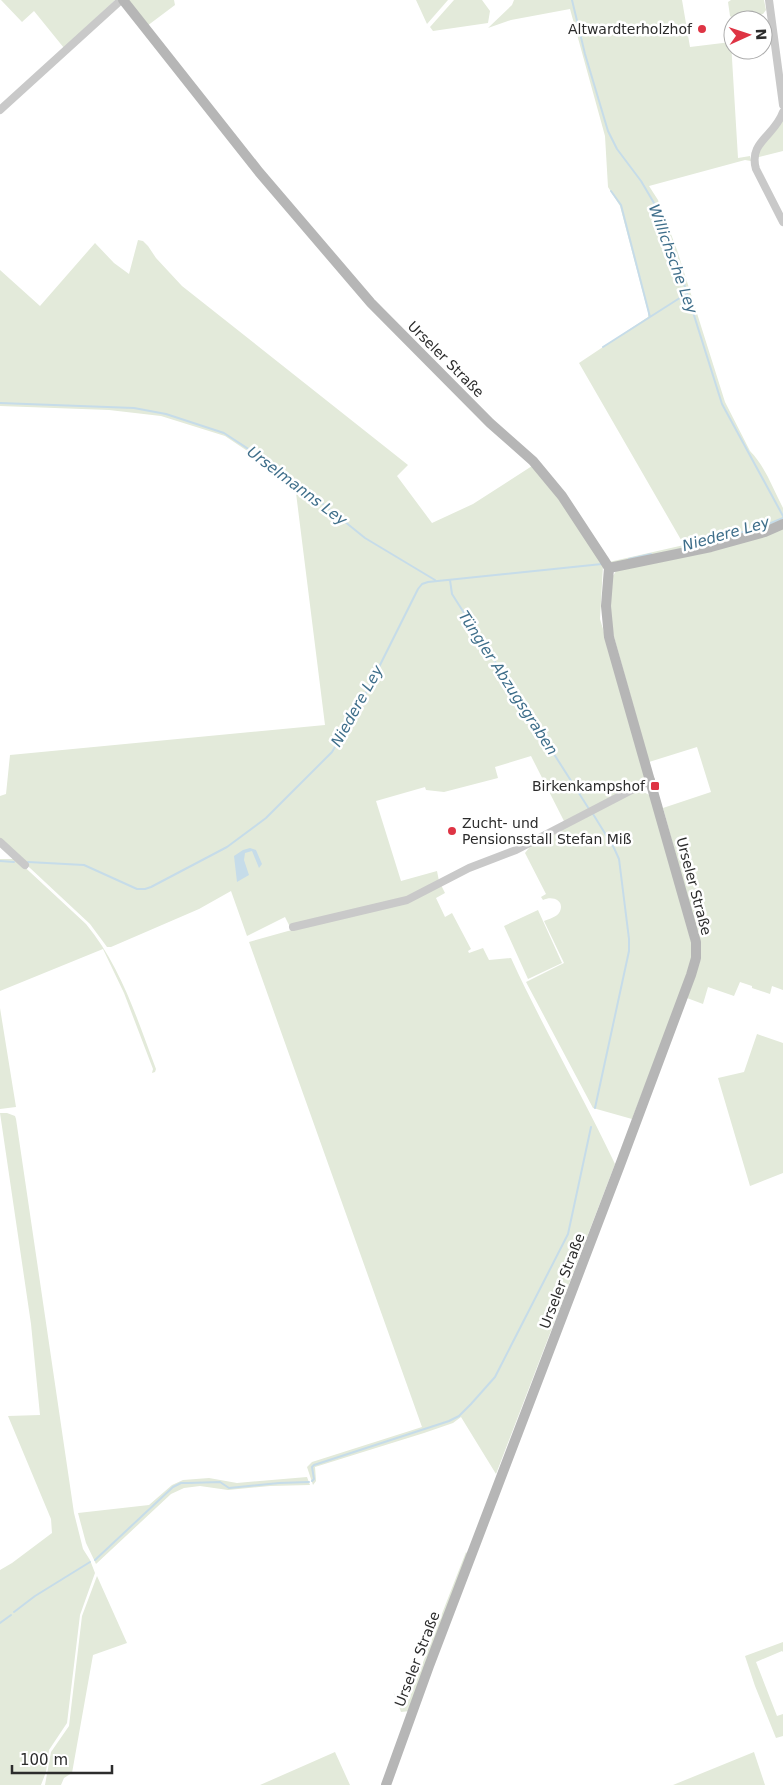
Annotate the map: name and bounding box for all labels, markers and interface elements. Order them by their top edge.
north arrow [723,10,773,60]
place label: Altwardterholzhof [568,21,693,37]
marker: Altwardterholzhof [696,23,708,35]
text: N [753,28,769,41]
water label: Willichsche Ley [645,202,702,317]
street label: Urseler Straße [405,318,487,400]
water label: Urselmanns Ley [244,443,351,530]
water label: Niedere Ley [680,513,773,555]
water label: Tüngler Abzugsgraben [455,608,561,758]
water label: Niedere Ley [327,661,387,750]
place label: Birkenkampshof [532,778,646,794]
marker: Birkenkampshof [649,780,661,792]
place label: Zucht- und Pensionsstall Stefan Miß [462,815,632,847]
marker: Zucht- und Pensionsstall Stefan Miß [446,825,458,837]
street label: Urseler Straße [673,835,715,937]
street label: Urseler Straße [536,1231,588,1331]
street label: Urseler Straße [391,1609,443,1709]
scale bar [12,1742,112,1774]
text: 100 m [20,1751,68,1769]

